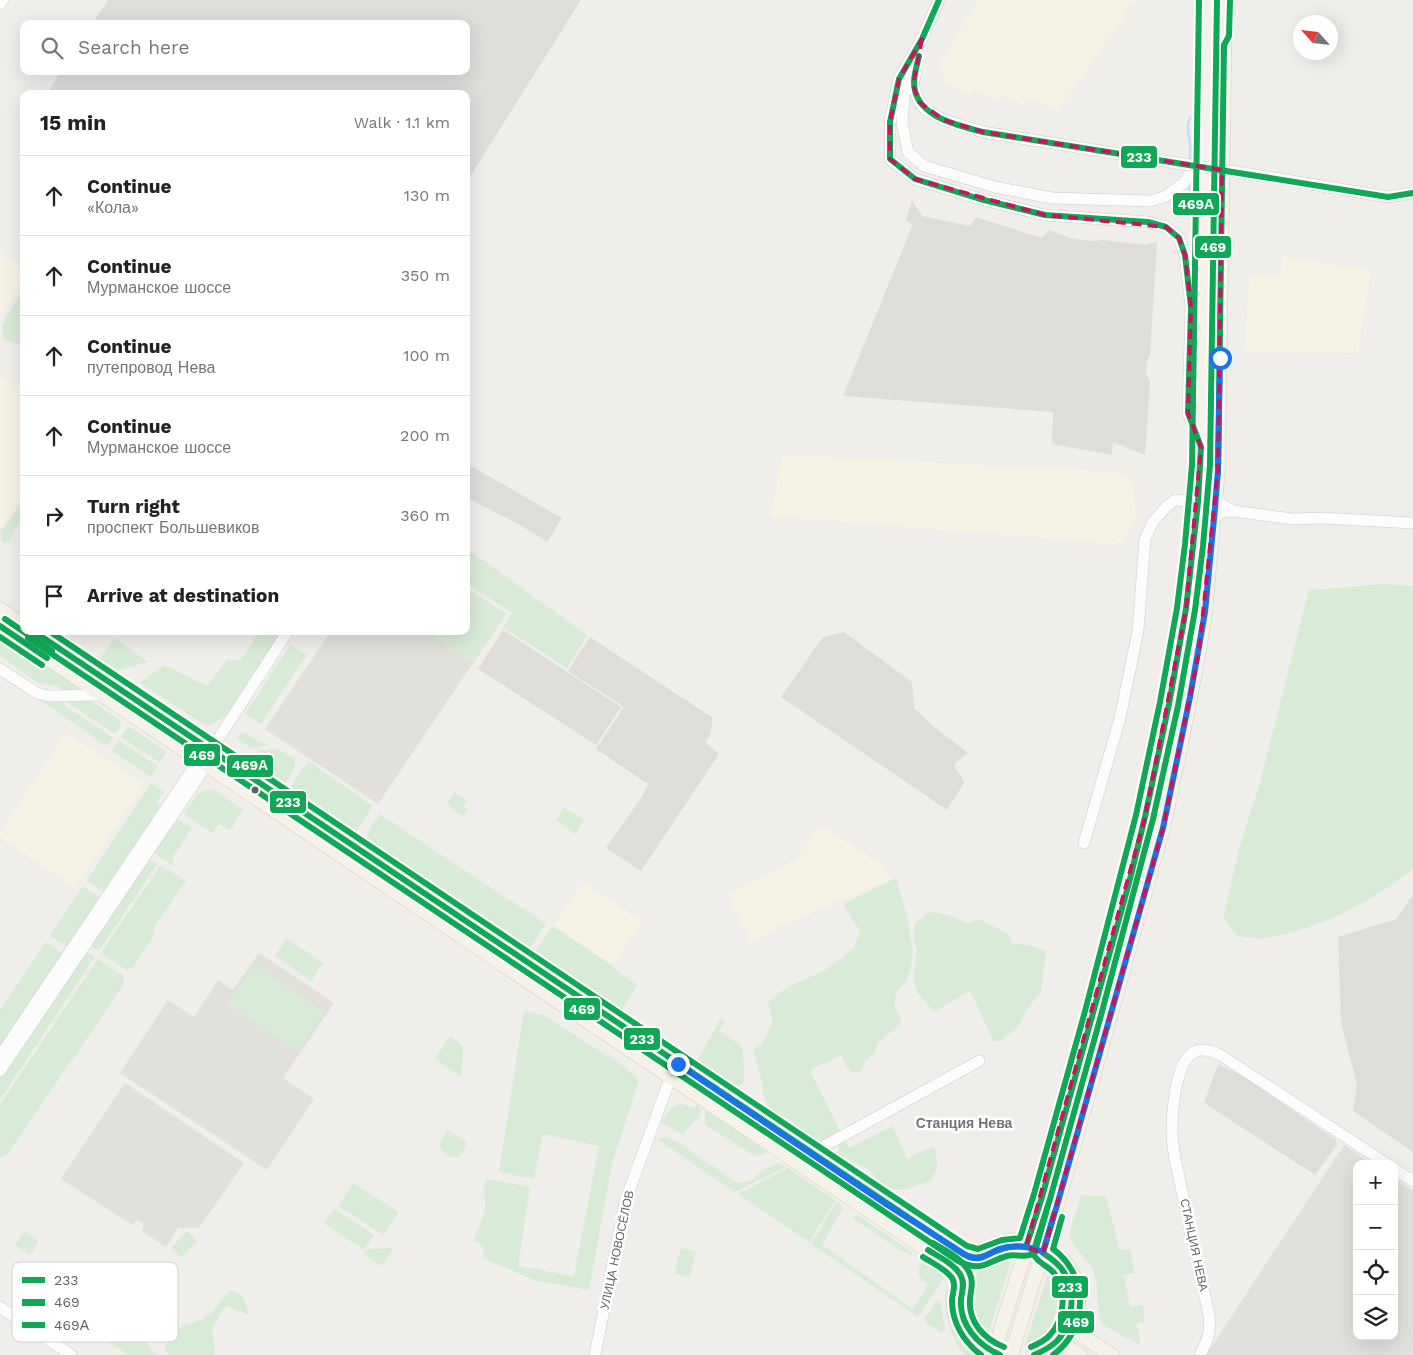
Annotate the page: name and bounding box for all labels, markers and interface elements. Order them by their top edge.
north arrow [1293,15,1338,60]
search box [20,20,470,75]
icon: search [38,34,66,62]
text: Search here [78,36,189,59]
text: 15 min [40,110,106,135]
text: Walk · 1.1 km [354,113,450,132]
line badge: 233 [1120,145,1158,169]
text: 233 [1127,149,1151,165]
text: Continue [87,175,171,198]
icon: ahead [40,182,68,210]
text: 130 m [404,186,450,205]
line badge: 469А [1172,192,1220,216]
text: 469А [1178,196,1214,212]
text: «Кола» [87,198,139,217]
line badge: 469 [1194,235,1232,259]
text: 469 [1200,239,1226,255]
text: Continue [87,255,171,278]
icon: ahead [40,262,68,290]
text: 350 m [401,266,450,285]
text: Мурманское шоссе [87,278,231,297]
text: Continue [87,335,171,358]
icon: ahead [40,342,68,370]
text: 100 m [403,346,450,365]
route start [1209,347,1232,370]
text: путепровод Нева [87,358,216,377]
text: Continue [87,415,171,438]
icon: ahead [40,422,68,450]
text: 200 m [400,426,450,445]
text: Мурманское шоссе [87,438,231,457]
text: Turn right [87,495,180,518]
icon: right [40,502,68,530]
text: 360 m [400,506,450,525]
text: проспект Большевиков [87,518,259,537]
icon: arrive [40,582,68,610]
text: Arrive at destination [87,584,279,607]
line badge: 469 [183,743,221,767]
text: 469 [189,747,215,763]
line badge: 469А [226,754,274,778]
text: 469А [232,757,268,773]
unlabelled marker [250,785,260,795]
line badge: 233 [269,790,307,814]
text: 233 [276,794,300,810]
line badge: 469 [563,997,601,1021]
text: 469 [569,1001,595,1017]
line badge: 233 [623,1027,661,1051]
text: 233 [630,1031,654,1047]
route end [667,1053,690,1076]
district label: Станция Нева [916,1115,1013,1131]
map controls [1353,1160,1398,1340]
button: + [1353,1160,1398,1205]
street label: УЛИЦА НОВОСЁЛОВ [598,1189,636,1311]
street label: СТАНЦИЯ НЕВА [1177,1197,1211,1293]
button: − [1353,1205,1398,1250]
button: locate [1353,1250,1398,1295]
legend [12,1262,178,1342]
text: 233 [54,1272,79,1288]
line badge: 233 [1051,1275,1089,1299]
text: 233 [1058,1279,1082,1295]
text: 469 [54,1294,80,1310]
button: layers [1353,1295,1398,1340]
line badge: 469 [1057,1310,1095,1334]
text: 469 [1063,1314,1089,1330]
text: 469А [54,1317,90,1333]

